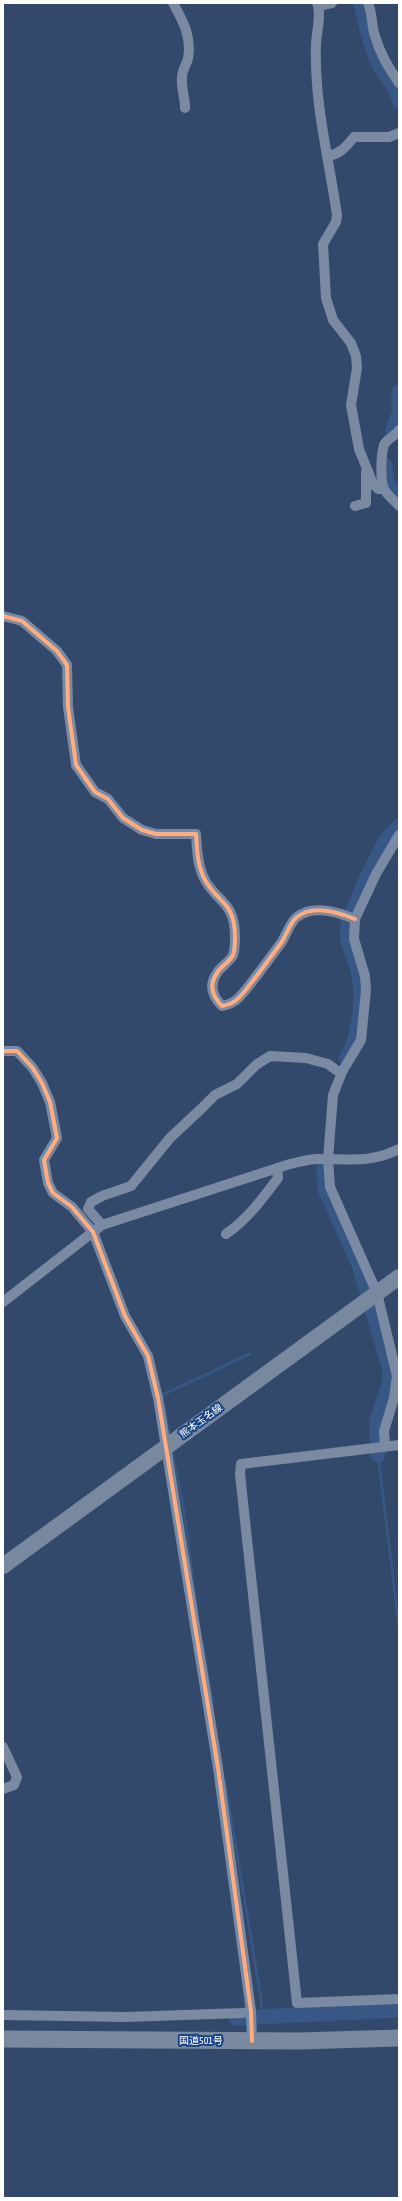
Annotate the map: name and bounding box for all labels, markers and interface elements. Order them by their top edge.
street label: 熊本玉名線 [177,1401,225,1441]
street label: 国道501号 [179,2035,223,2047]

